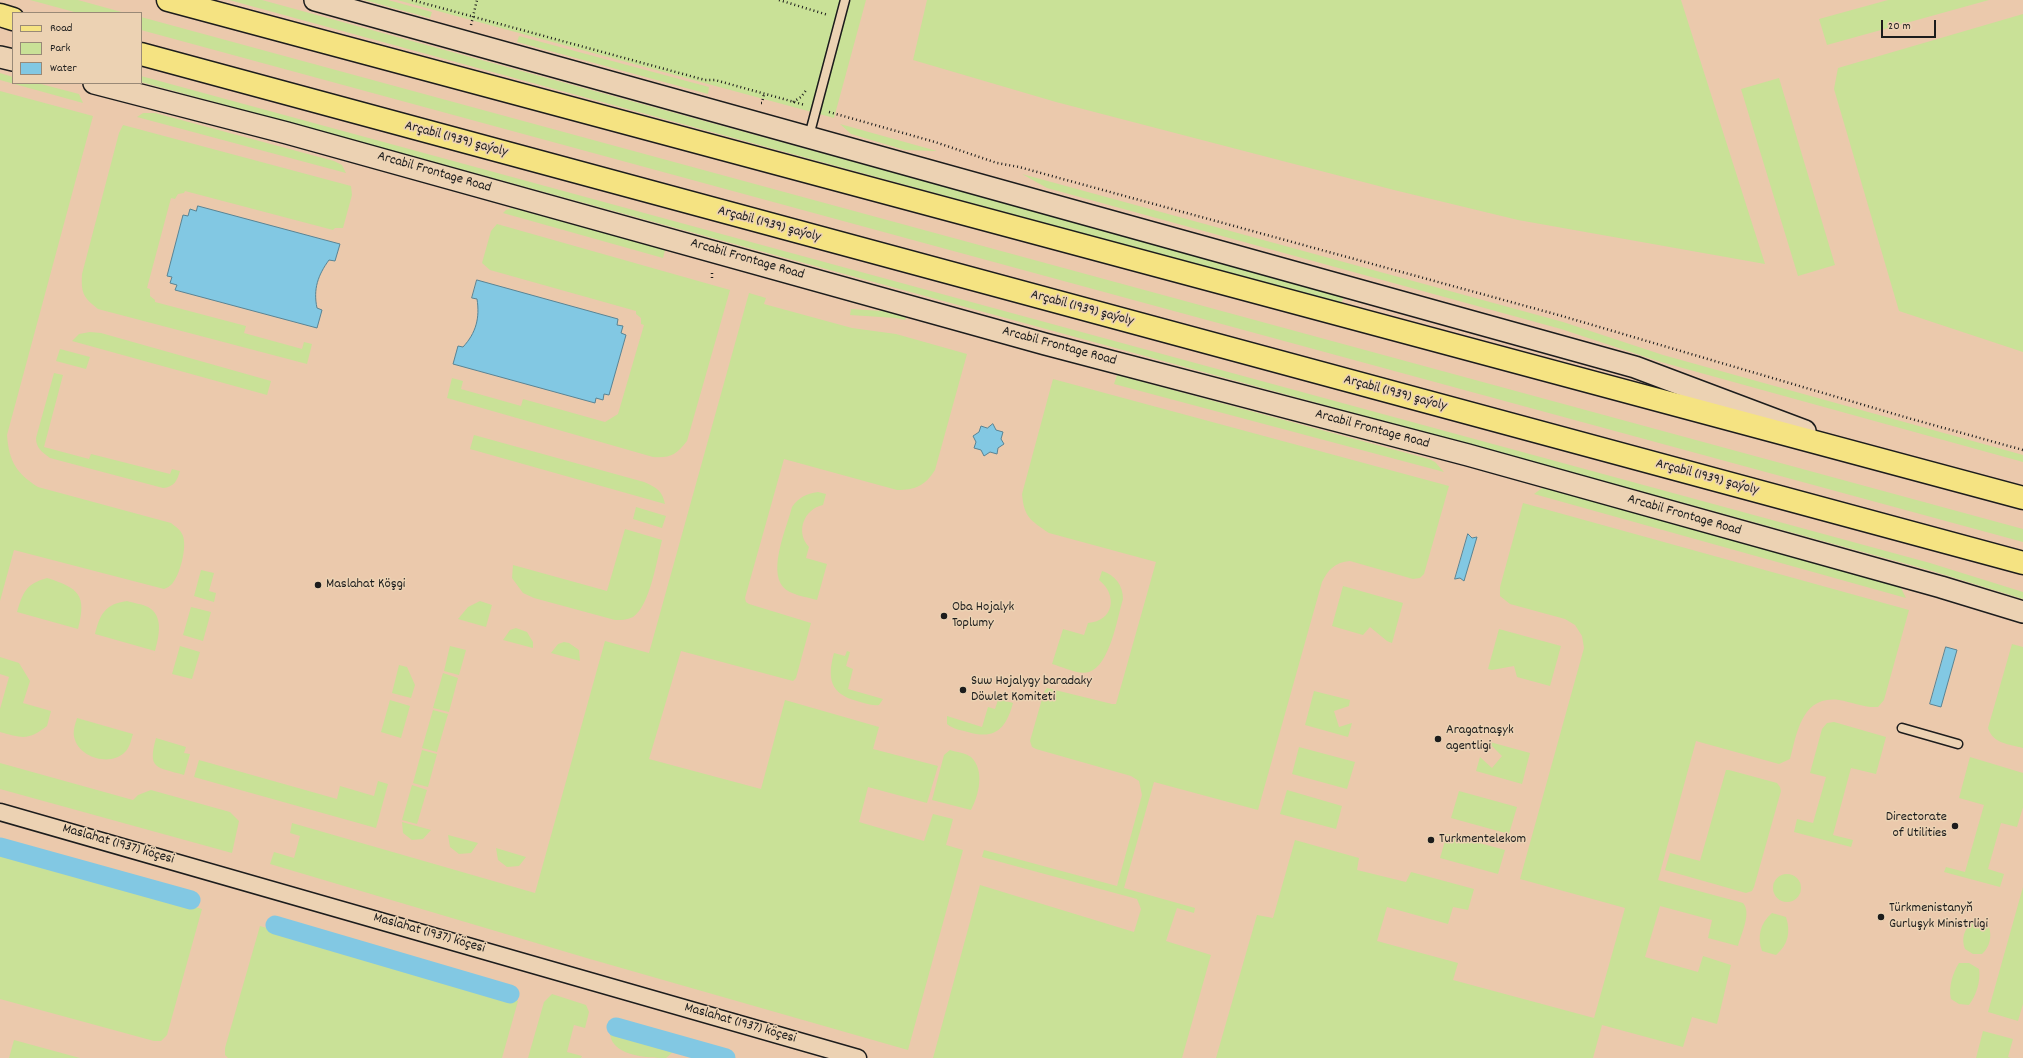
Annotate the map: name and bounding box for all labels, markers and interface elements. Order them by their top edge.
legend [12,12,142,84]
scale bar [1883,12,1938,38]
text: 20 m [1888,18,1911,35]
text: Road [50,20,72,37]
text: Park [50,40,70,57]
text: Water [50,60,77,77]
street label: Arçabil (1939) şaýoly [403,118,509,162]
street label: Arcabil Frontage Road [375,149,493,197]
street label: Arçabil (1939) şaýoly [716,203,822,247]
street label: Arcabil Frontage Road [688,236,806,284]
street label: Arçabil (1939) şaýoly [1029,287,1135,331]
street label: Arcabil Frontage Road [1000,324,1118,370]
street label: Arçabil (1939) şaýoly [1342,372,1448,416]
street label: Arcabil Frontage Road [1313,407,1431,453]
street label: Arçabil (1939) şaýoly [1654,456,1760,500]
street label: Arcabil Frontage Road [1625,492,1743,540]
place label: Maslahat Köşgi [326,577,405,593]
marker: Maslahat Köşgi [313,580,323,590]
place label: Oba Hojalyk Toplumy [952,600,1014,632]
marker: Oba Hojalyk Toplumy [939,611,949,621]
place label: Suw Hojalygy baradaky Döwlet Komiteti [971,674,1092,706]
marker: Suw Hojalygy baradaky Döwlet Komiteti [958,685,968,695]
place label: Aragatnaşyk agentligi [1446,723,1514,756]
marker: Aragatnaşyk agentligi [1433,734,1443,744]
place label: Directorate of Utilities [1886,810,1947,842]
street label: Maslahat (1937) köçesi [60,821,176,869]
marker: Directorate of Utilities [1950,821,1960,831]
place label: Turkmentelekom [1439,832,1526,848]
marker: Turkmentelekom [1426,835,1436,845]
place label: Türkmenistanyň Gurluşyk Ministrligi [1889,901,1988,934]
street label: Maslahat (1937) köçesi [371,910,487,958]
marker: Türkmenistanyň Gurluşyk Ministrligi [1876,912,1886,922]
street label: Maslahat (1937) köçesi [682,1000,798,1048]

